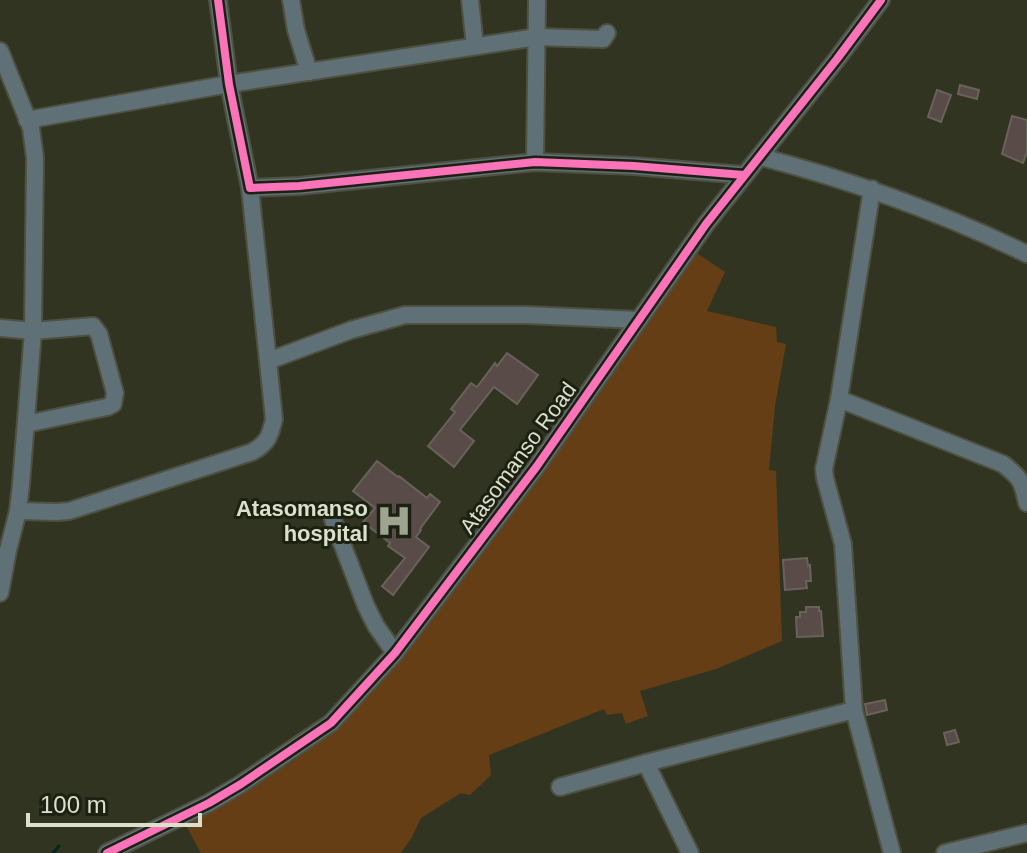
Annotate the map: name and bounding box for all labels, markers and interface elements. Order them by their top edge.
street label: Atasomanso Road [455,377,581,539]
place label: Atasomanso hospital [236,496,368,546]
hospital icon: Atasomanso hospital [375,502,413,540]
scale bar [28,777,200,827]
text: 100 m [40,791,107,818]

